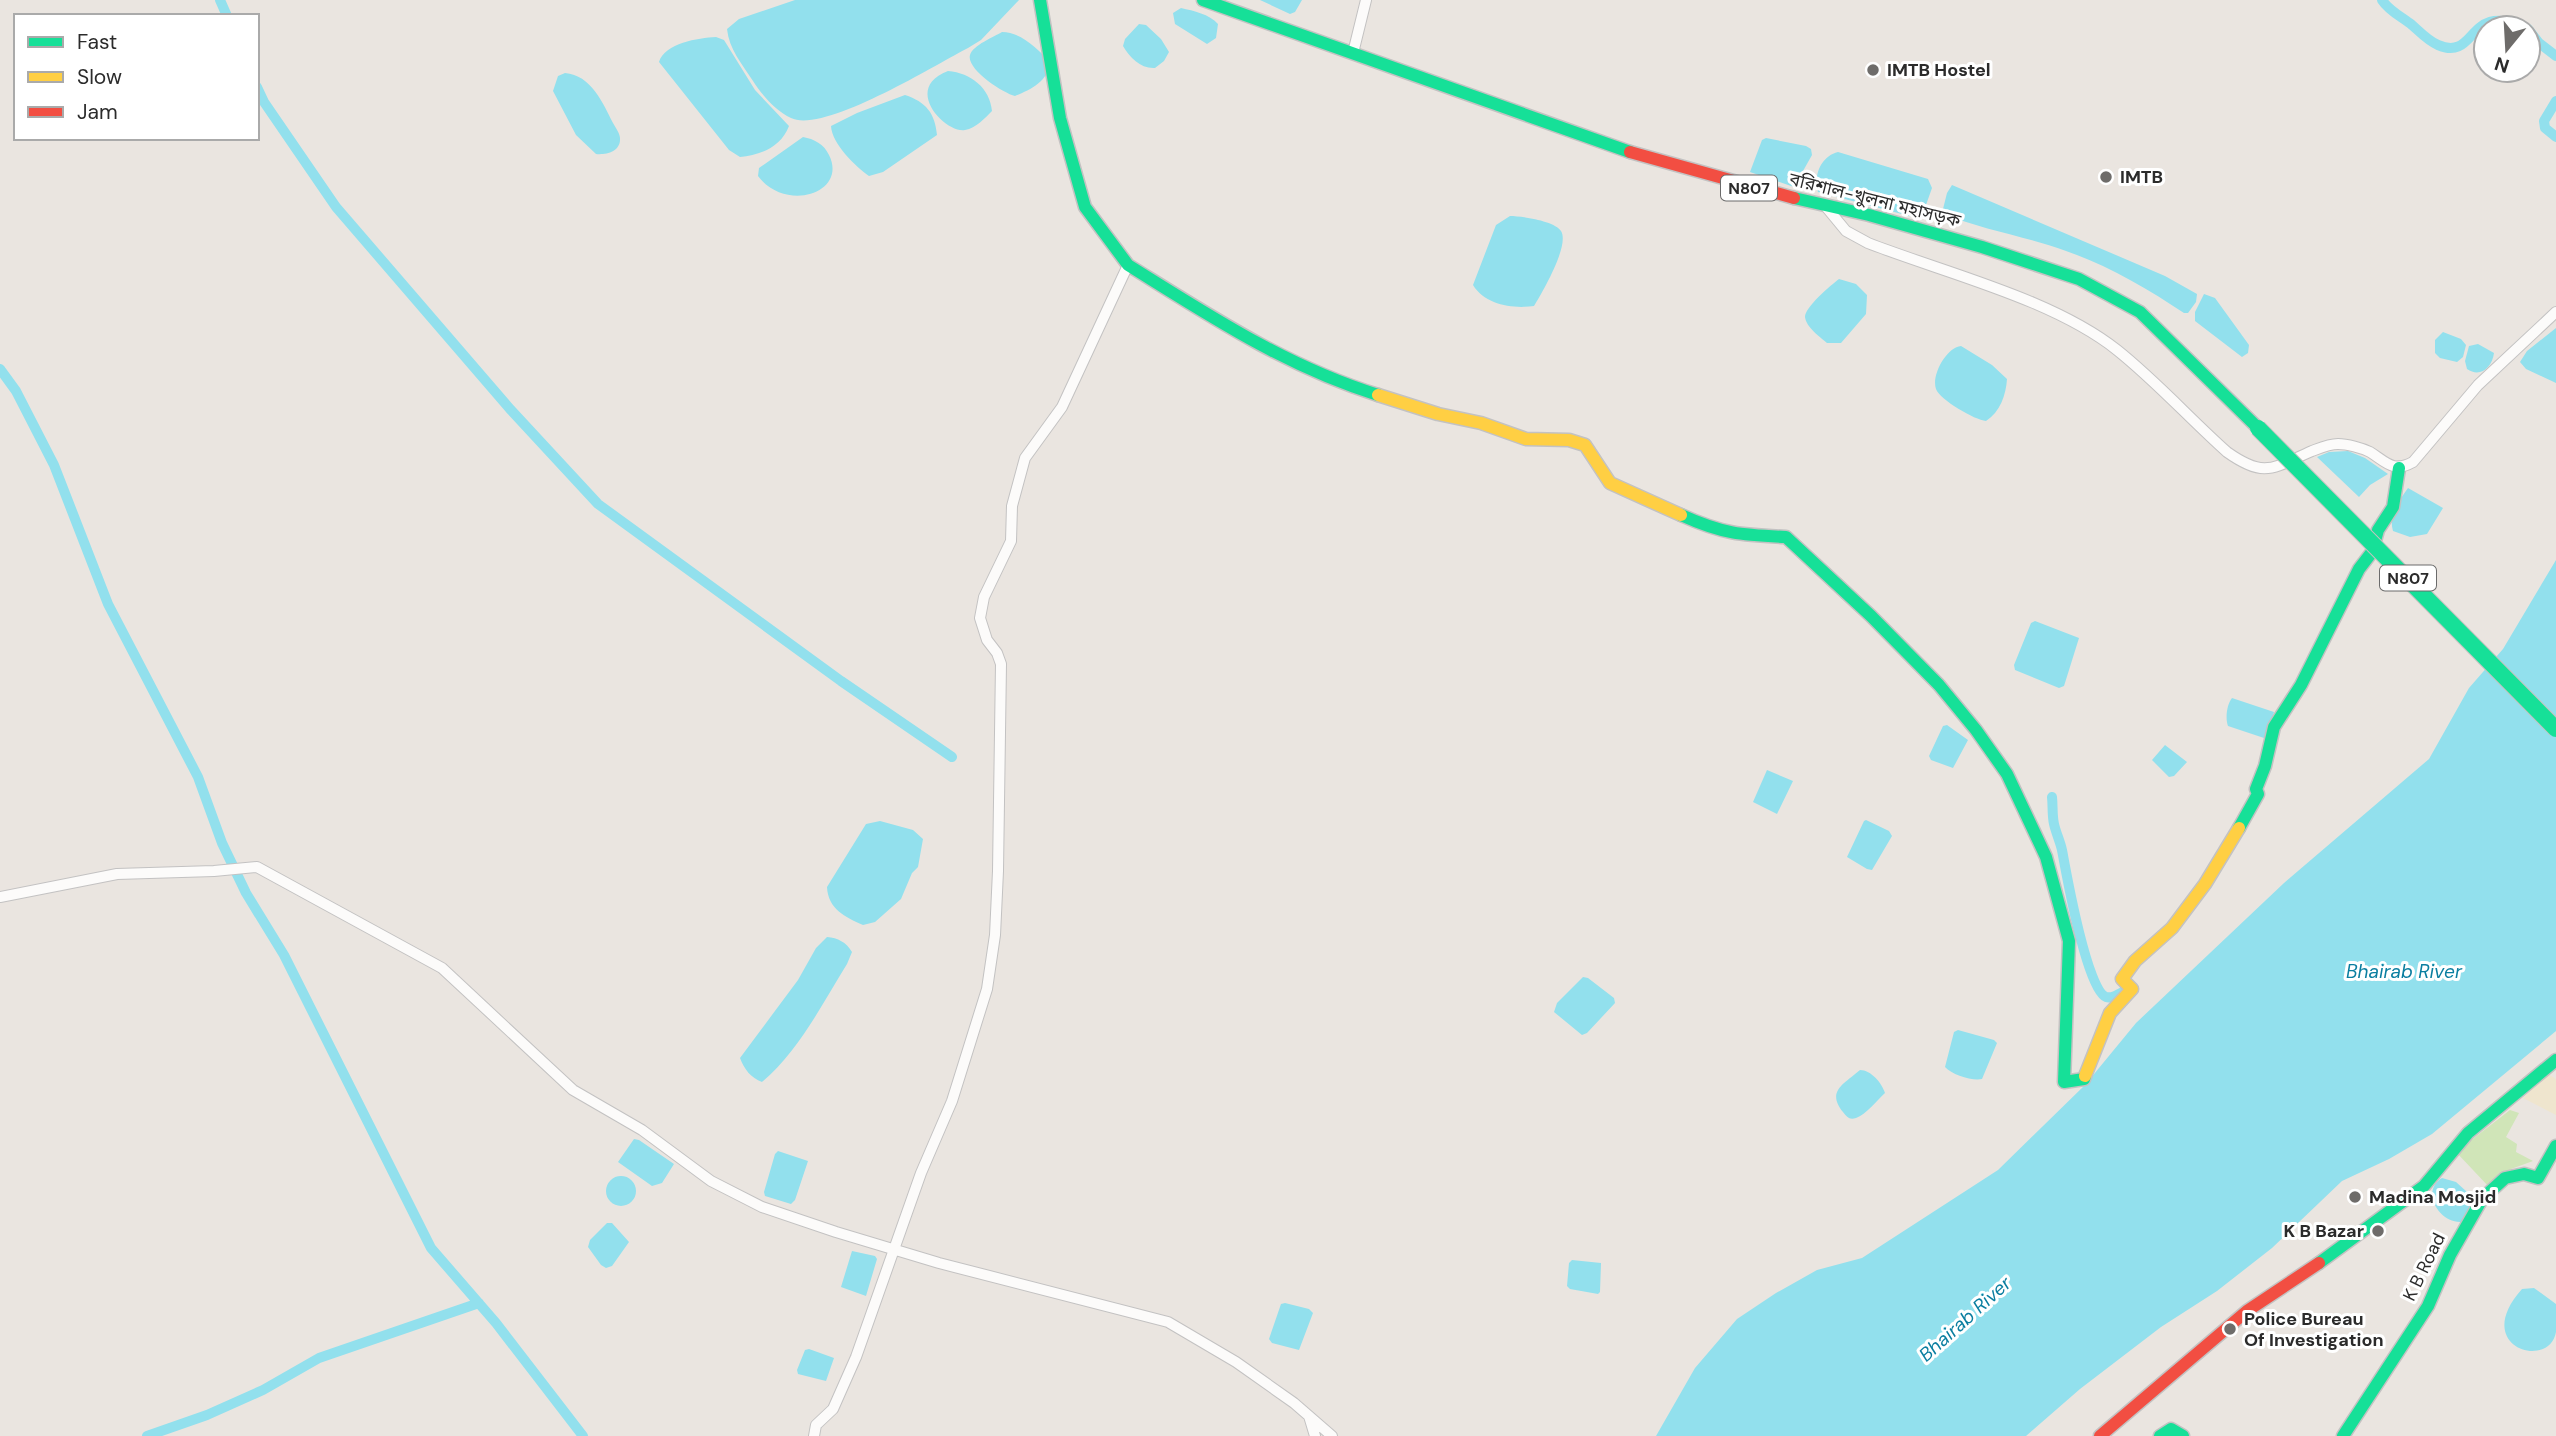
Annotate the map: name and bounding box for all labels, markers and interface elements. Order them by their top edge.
legend [14,14,259,140]
north arrow [2472,14,2542,84]
text: Fast [77,28,117,56]
text: N [2491,51,2512,79]
place label: IMTB Hostel [1887,58,1991,82]
marker: IMTB Hostel [1865,62,1881,78]
text: Slow [77,63,122,91]
text: Jam [77,98,118,126]
place label: IMTB [2120,165,2163,189]
street label: বরিশাল-খুলনা মহাসড়ক [1786,167,1964,233]
marker: IMTB [2098,169,2114,185]
road number: N807 [1721,176,1777,200]
road number: N807 [2380,566,2436,590]
water label: Bhairab River [2346,959,2463,984]
place label: Madina Mosjid [2369,1185,2496,1209]
marker: Madina Mosjid [2347,1189,2363,1205]
place label: K B Bazar [2284,1219,2364,1243]
marker: K B Bazar [2370,1223,2386,1239]
street label: K B Road [2397,1229,2451,1305]
water label: Bhairab River [1914,1270,2017,1367]
place label: Police Bureau Of Investigation [2244,1307,2384,1352]
marker: Police Bureau Of Investigation [2222,1321,2238,1337]

